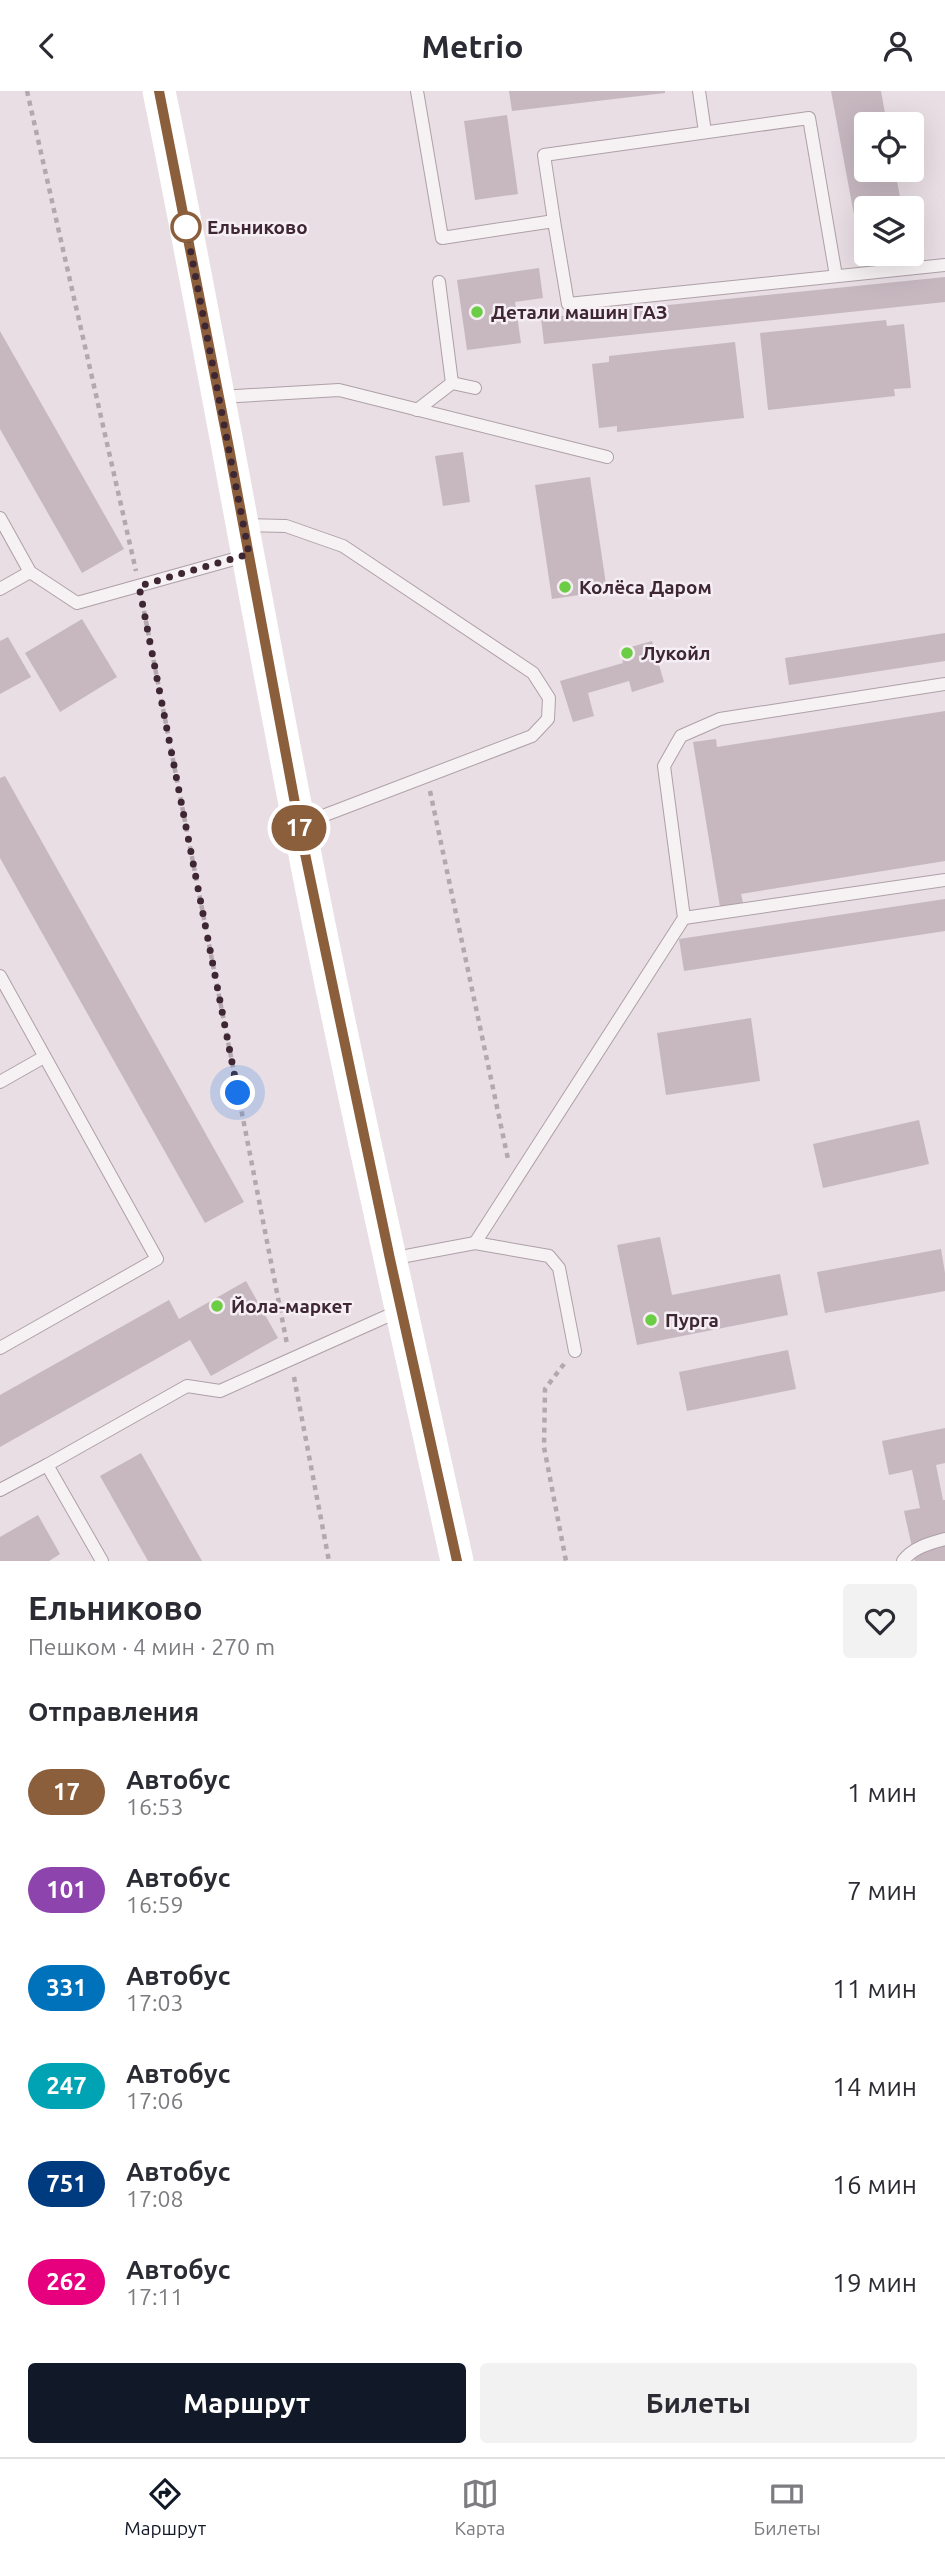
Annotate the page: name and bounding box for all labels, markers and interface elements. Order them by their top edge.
icon: back [28,27,66,65]
icon: person [879,27,917,65]
text: Metrio [421,28,524,64]
map controls [854,112,924,266]
button: locate [854,112,924,182]
button: layers [854,196,924,266]
marker: Ельниково [171,212,201,242]
place label: Ельниково [207,216,308,238]
place label: Детали машин ГАЗ [491,301,667,323]
marker: Детали машин ГАЗ [469,304,485,320]
place label: Колёса Даром [579,576,712,598]
marker: Колёса Даром [557,579,573,595]
place label: Лукойл [641,642,711,664]
marker: Лукойл [619,645,635,661]
line badge: 17 [268,805,330,851]
text: 17 [285,814,313,841]
your location [220,1075,255,1110]
place label: Йола-маркет [231,1295,353,1317]
marker: Йола-маркет [209,1298,225,1314]
place label: Пурга [665,1309,719,1331]
marker: Пурга [643,1312,659,1328]
button: heart [843,1584,917,1658]
text: Ельниково [28,1589,203,1626]
text: Пешком · 4 мин · 270 m [28,1634,275,1659]
text: Отправления [28,1697,199,1726]
text: Автобус [126,1765,230,1794]
text: 17 [53,1778,80,1805]
text: 1 мин [847,1778,917,1807]
text: 16:53 [126,1794,184,1819]
text: Автобус [126,1863,230,1892]
text: 101 [46,1876,87,1903]
text: 7 мин [847,1876,917,1905]
text: 16:59 [126,1892,184,1917]
text: Автобус [126,1961,230,1990]
text: 331 [46,1974,87,2001]
text: 11 мин [832,1974,917,2003]
text: 17:03 [126,1990,184,2015]
text: Автобус [126,2059,230,2088]
text: 247 [46,2072,87,2099]
text: 14 мин [832,2072,917,2101]
text: 17:06 [126,2088,184,2113]
text: Автобус [126,2157,230,2186]
text: 751 [46,2170,87,2197]
text: 16 мин [832,2170,917,2199]
text: 17:08 [126,2186,184,2211]
text: Автобус [126,2255,230,2284]
text: 262 [46,2268,87,2295]
text: 19 мин [832,2268,917,2297]
text: 17:11 [126,2284,184,2309]
button: Маршрут [28,2363,466,2443]
button: Билеты [480,2363,917,2443]
tab: Маршрут [124,2475,206,2539]
tab: Карта [455,2475,505,2539]
tab: Билеты [754,2475,821,2539]

